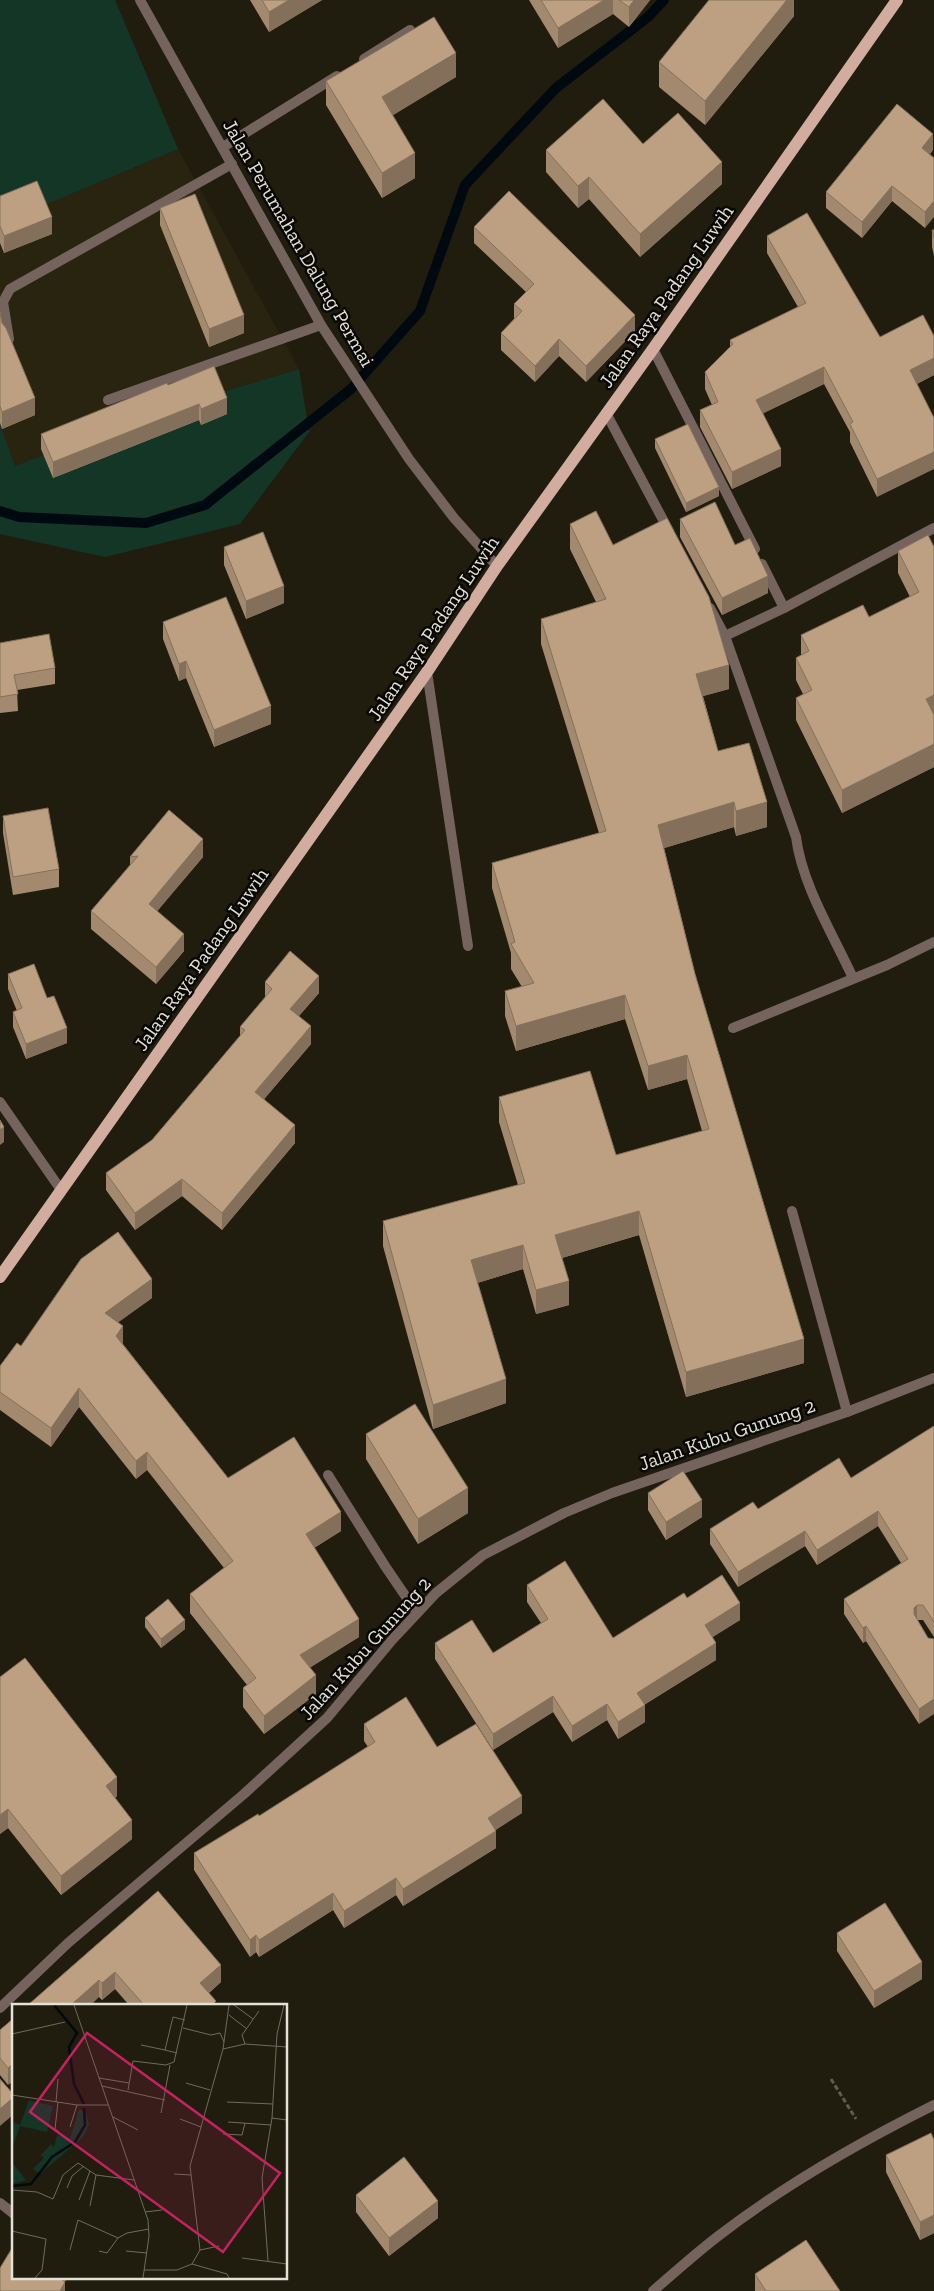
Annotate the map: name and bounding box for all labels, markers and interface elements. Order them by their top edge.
street label: Jalan Perumahan Dalung Permai [218,115,380,371]
street label: Jalan Raya Padang Luwih [594,199,739,392]
street label: Jalan Raya Padang Luwih [362,530,504,725]
street label: Jalan Raya Padang Luwih [129,862,274,1055]
street label: Jalan Kubu Gunung 2 [636,1393,818,1475]
street label: Jalan Kubu Gunung 2 [294,1571,436,1725]
inset map [12,2004,288,2278]

